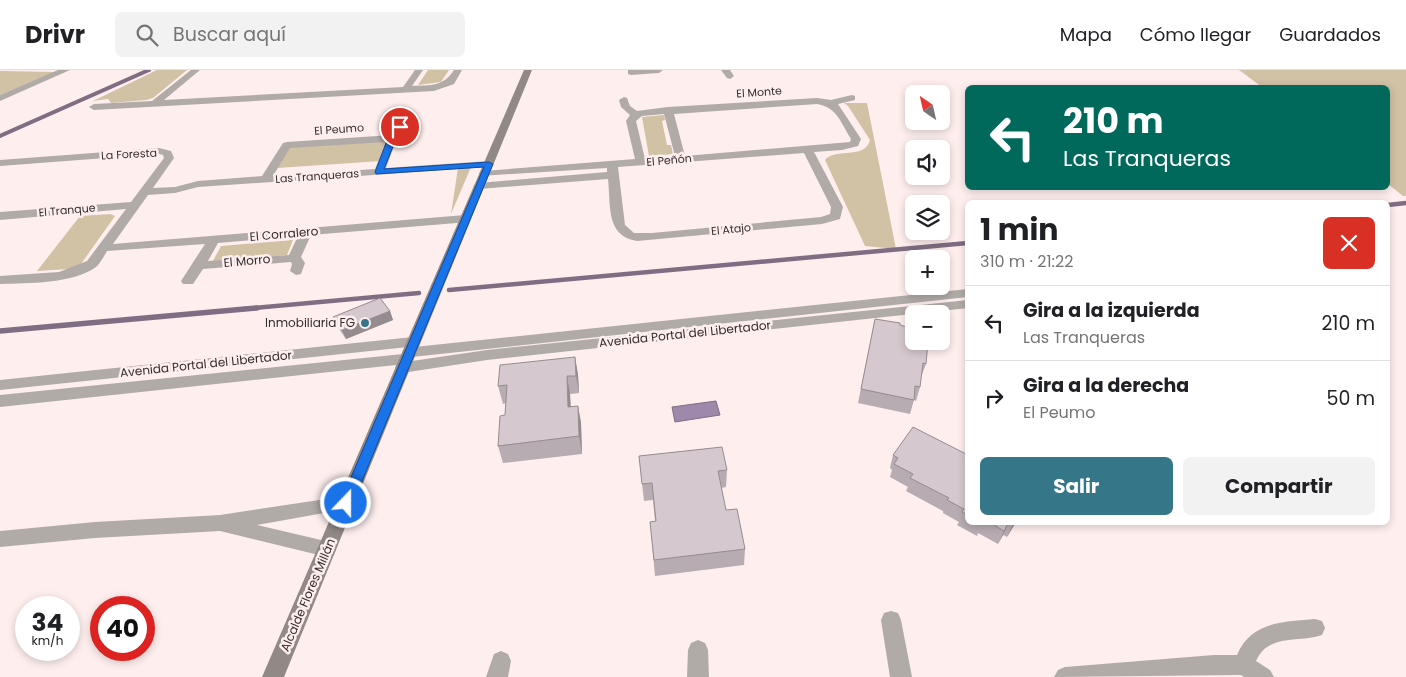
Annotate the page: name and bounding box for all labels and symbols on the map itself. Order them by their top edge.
street label: El Monte [736,82,783,102]
north arrow [905,85,950,130]
pin [379,106,421,148]
street label: El Peumo [314,119,364,139]
street label: La Foresta [101,145,157,163]
street label: El Peñón [646,150,692,170]
street label: Las Tranqueras [275,165,360,187]
street label: El Tranque [38,200,96,220]
street label: El Atajo [710,219,752,239]
street label: El Corralero [249,222,319,245]
street label: El Morro [223,250,271,271]
place label: Inmobiliaria FG [265,314,355,331]
street label: Avenida Portal del Libertador [598,316,772,351]
marker: Inmobiliaria FG [359,317,371,329]
street label: Avenida Portal del Libertador [119,346,293,381]
position arrow [319,476,371,528]
street label: Alcalde Flores Millán [276,536,339,654]
speed limit sign: 40 [90,596,155,661]

